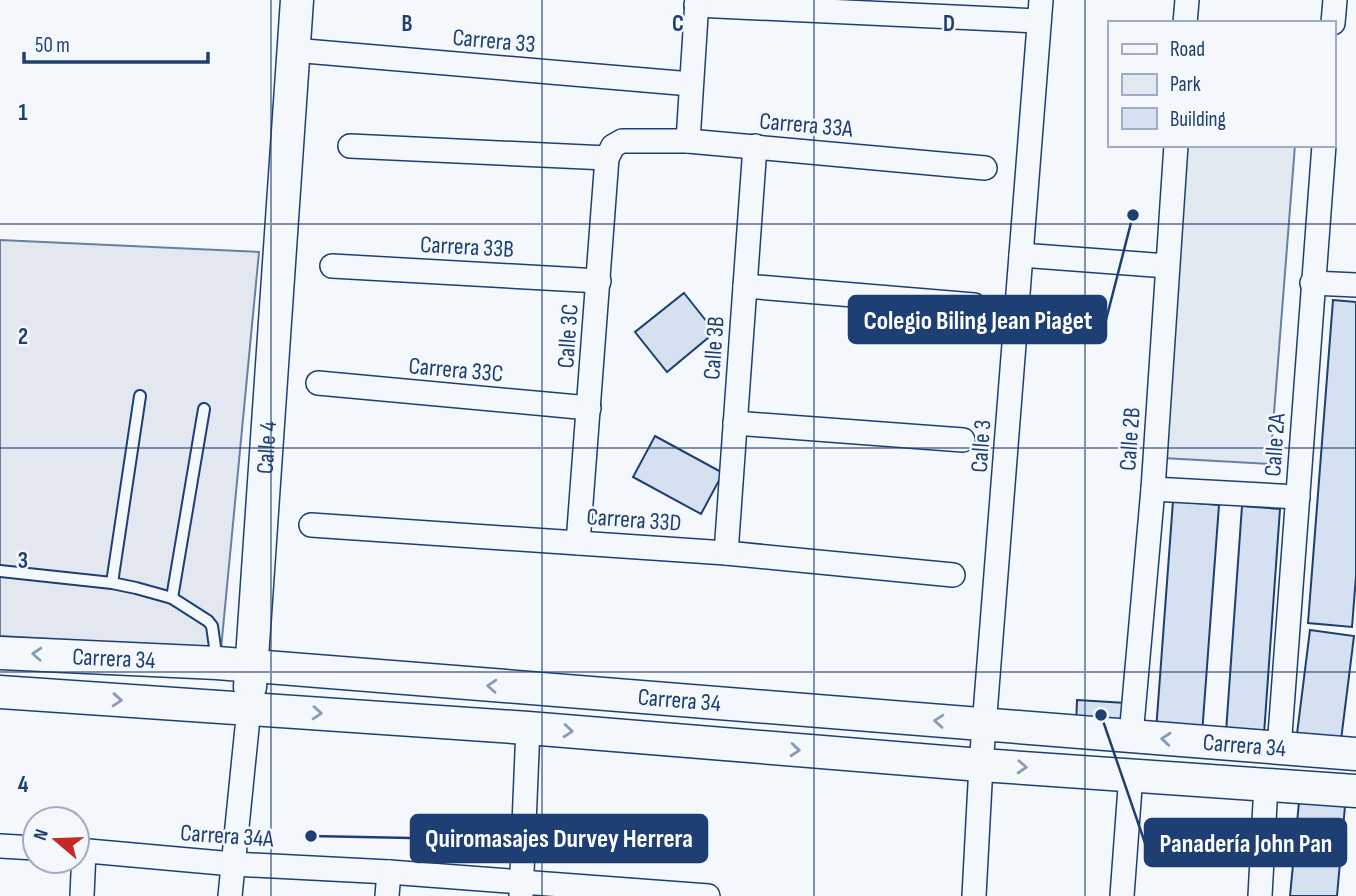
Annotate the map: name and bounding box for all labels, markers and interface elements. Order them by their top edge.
text: B [402,10,413,38]
text: C [672,10,684,38]
text: D [943,10,955,38]
scale bar [24,21,208,65]
legend [1108,21,1335,147]
street label: Carrera 33 [451,23,537,59]
text: 50 m [35,33,70,58]
text: Road [1170,37,1205,62]
text: Park [1170,72,1201,97]
text: 1 [18,99,28,127]
street label: Carrera 33A [758,106,855,144]
text: Building [1170,107,1226,132]
street label: Carrera 33B [419,230,515,264]
callout: Colegio Biling Jean Piaget [849,296,1106,343]
street label: Calle 3C [551,303,585,369]
text: Colegio Biling Jean Piaget [864,306,1093,337]
street label: Calle 3B [697,315,731,381]
text: 2 [18,323,28,351]
street label: Carrera 33C [407,351,505,389]
street label: Calle 2B [1113,406,1147,472]
street label: Calle 2A [1258,412,1292,477]
street label: Calle 3 [965,419,997,473]
street label: Calle 4 [250,420,283,475]
street label: Carrera 33D [586,502,682,538]
text: 3 [18,547,28,575]
street label: Carrera 34 [72,642,156,675]
one-way arrow [31,647,42,662]
one-way arrow [487,679,498,694]
street label: Carrera 34 [637,682,722,718]
one-way arrow [112,692,123,707]
one-way arrow [312,705,323,720]
one-way arrow [933,714,944,729]
one-way arrow [563,723,574,738]
street label: Carrera 34 [1202,727,1287,763]
one-way arrow [1160,732,1171,747]
one-way arrow [790,742,801,757]
one-way arrow [1017,760,1028,775]
text: 4 [18,771,29,799]
north arrow [21,805,91,875]
callout: Quiromasajes Durvey Herrera [411,815,707,862]
street label: Carrera 34A [179,818,275,854]
callout: Panadería John Pan [1145,819,1346,866]
text: Quiromasajes Durvey Herrera [425,824,693,855]
text: N [29,826,54,843]
text: Panadería John Pan [1160,829,1332,860]

